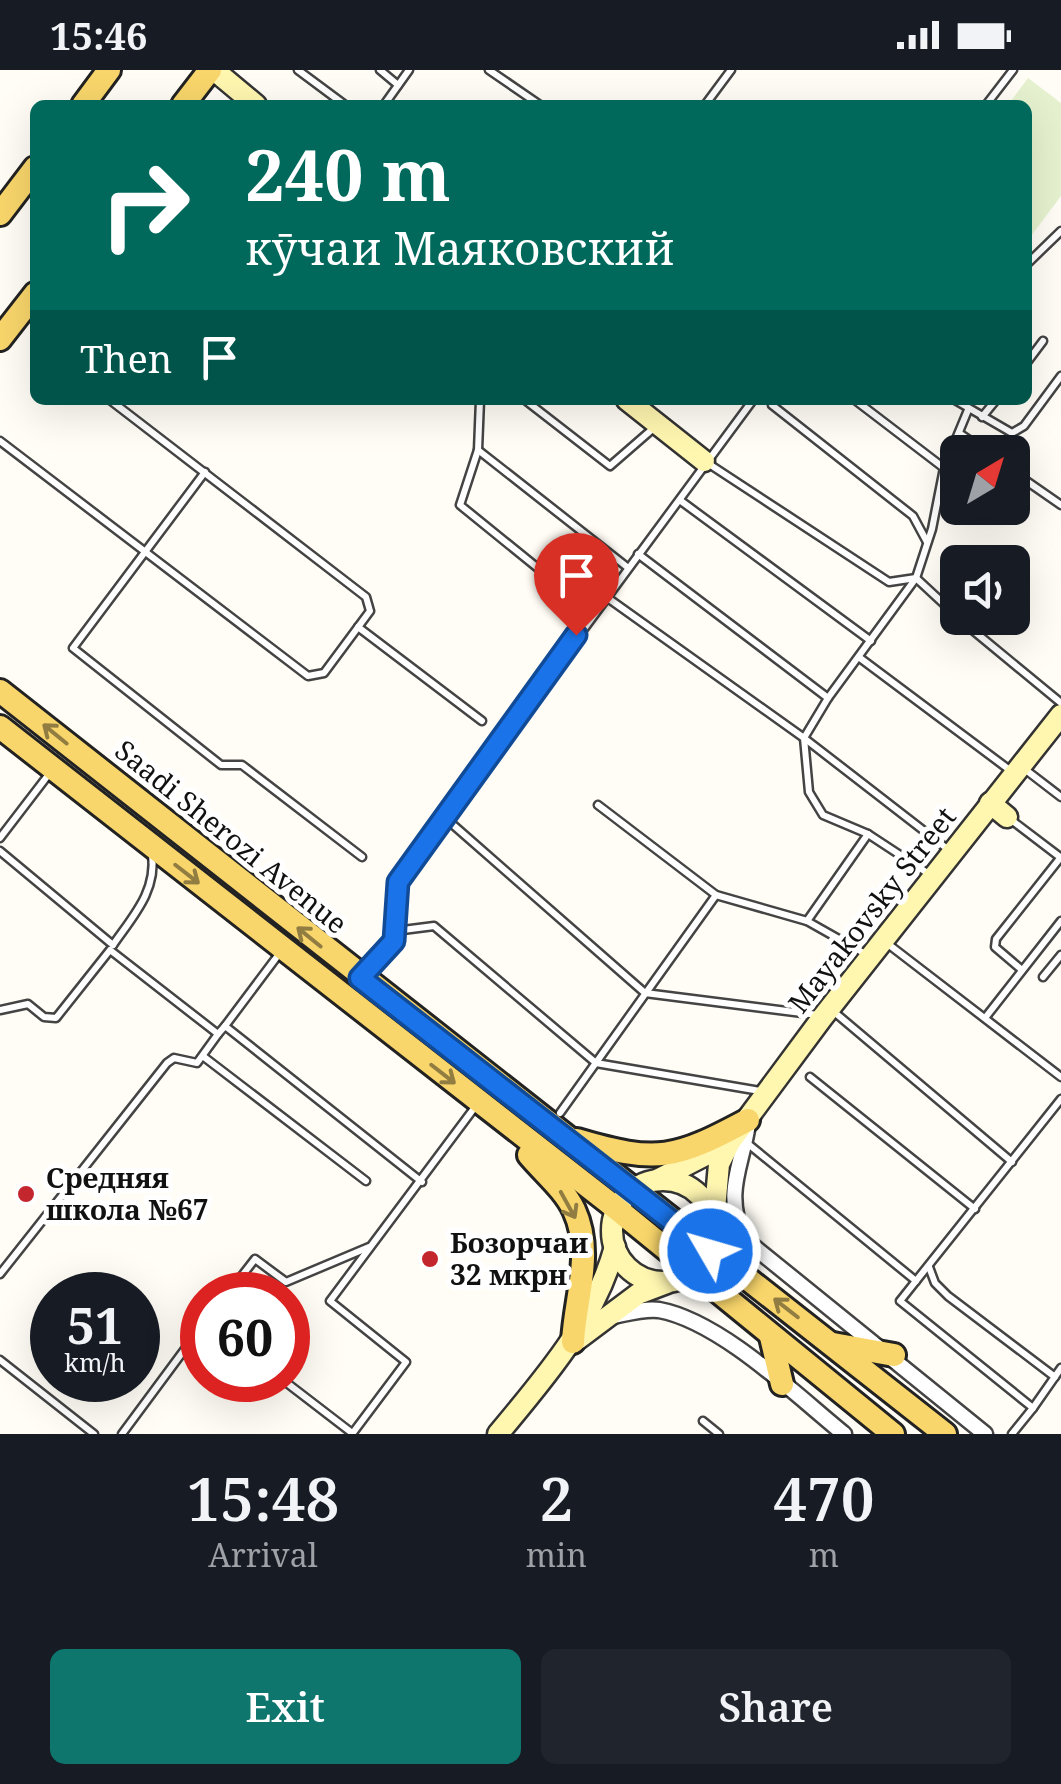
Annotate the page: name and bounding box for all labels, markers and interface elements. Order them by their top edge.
text: 15:46 [50,9,147,61]
text: 240 m [245,126,451,222]
icon: right [80,140,210,270]
text: кӯчаи Маяковский [245,217,675,278]
icon: arrive [192,330,247,385]
text: Then [80,332,172,384]
north arrow [940,435,1030,525]
map controls [940,435,1030,635]
pin [534,533,619,636]
button: sound [940,545,1030,635]
icon: arrive [549,548,604,603]
one-way arrow [42,724,68,746]
street label: Saadi Sherozi Avenue [108,731,356,942]
street label: Mayakovsky Street [779,799,964,1020]
one-way arrow [173,863,200,884]
one-way arrow [296,926,322,948]
one-way arrow [429,1063,456,1084]
place label: Средняя школа №67 [46,1158,209,1228]
marker: Средняя школа №67 [15,1183,37,1205]
one-way arrow [559,1190,579,1219]
position arrow [658,1199,762,1303]
place label: Бозорчаи 32 мкрн [450,1223,588,1293]
marker: Бозорчаи 32 мкрн [419,1248,441,1270]
speed limit sign: 60 [180,1272,310,1402]
text: 51 [67,1291,123,1359]
one-way arrow [774,1297,800,1319]
text: km/h [64,1345,126,1379]
text: 15:48 [186,1457,339,1539]
text: 2 [539,1457,573,1539]
text: 470 [773,1457,875,1539]
text: Arrival [208,1533,318,1576]
text: min [526,1533,587,1576]
text: m [809,1533,839,1576]
button: Exit [50,1649,521,1764]
button: Share [541,1649,1011,1764]

